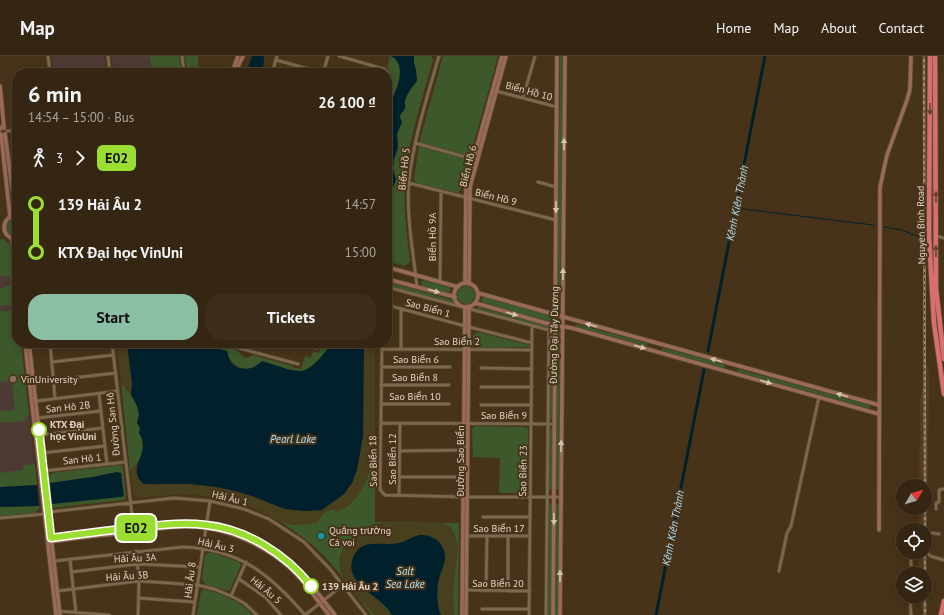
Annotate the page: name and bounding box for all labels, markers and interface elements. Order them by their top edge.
text: Map [20,16,55,40]
text: Home [716,19,751,37]
text: Map [773,19,799,37]
text: About [821,19,857,37]
text: Contact [879,19,924,37]
street label: Biển Hồ 10 [504,78,554,104]
text: 6 min [28,80,82,108]
text: 26 100 ₫ [318,93,376,112]
one-way arrow [927,103,933,116]
text: 14:54 – 15:00 · Bus [28,109,134,126]
one-way arrow [561,137,567,150]
street label: Biển Hồ 6 [457,144,479,188]
icon: walk [28,147,50,169]
icon: forward [69,147,91,169]
street label: Biển Hồ 5 [395,147,413,191]
text: E02 [105,149,128,167]
text: 3 [56,150,63,167]
water label: Kênh Kiên Thành [723,164,751,242]
street label: Biển Hồ 9 [474,186,518,208]
street label: Nguyen Binh Road [914,186,928,264]
one-way arrow [933,190,939,203]
text: 139 Hải Âu 2 [58,195,142,214]
text: 14:57 [345,196,376,213]
one-way arrow [553,201,559,214]
street label: Biển Hồ 9A [426,213,439,261]
text: KTX Đại học VinUni [58,243,183,262]
text: 15:00 [345,244,376,261]
one-way arrow [933,244,939,257]
one-way arrow [560,267,566,280]
street label: Đường Đại Tây Dương [547,286,561,385]
one-way arrow [429,288,441,294]
button: Start [28,294,198,340]
button: Tickets [206,294,376,340]
street label: Sao Biển 1 [404,296,452,320]
one-way arrow [506,311,518,317]
one-way arrow [585,322,597,328]
street label: Sao Biển 2 [434,335,480,348]
one-way arrow [635,344,647,350]
street label: Sao Biển 6 [393,353,439,366]
one-way arrow [710,357,722,363]
street label: Sao Biển 8 [392,371,438,384]
place label: VinUniversity [20,373,78,386]
marker: VinUniversity [8,374,18,384]
one-way arrow [760,379,772,385]
street label: Sao Biển 10 [389,390,441,403]
street label: Đường San Hô [103,392,123,457]
one-way arrow [835,392,847,398]
street label: San Hô 2B [45,398,91,416]
street label: Sao Biển 9 [481,409,527,422]
place label: KTX Đại học VinUni [50,418,97,443]
marker: KTX Đại học VinUni [31,422,47,438]
street label: Đường Sao Biển [454,425,467,498]
water label: Pearl Lake [270,432,316,446]
street label: Sao Biển 12 [386,433,399,485]
street label: Sao Biển 18 [366,435,380,487]
one-way arrow [558,439,564,452]
street label: Sao Biển 23 [516,445,530,497]
street label: San Hô 1 [62,451,102,467]
north arrow [896,479,932,515]
map controls [896,479,932,603]
street label: Hải Âu 1 [211,487,249,509]
water label: Kênh Kiên Thành [659,489,687,567]
one-way arrow [550,513,557,525]
line badge: E02 [113,515,159,541]
text: E02 [124,519,148,537]
street label: Sao Biển 17 [473,522,525,535]
button: locate [896,523,932,559]
place label: Quảng trường Cá voi [329,524,391,549]
marker: Quảng trường Cá voi [316,531,326,541]
street label: Hải Âu 3 [197,535,235,555]
street label: Hải Âu 3A [113,550,157,566]
street label: Hải Âu 8 [181,561,199,599]
water label: Salt Sea Lake [385,564,425,591]
button: layers [896,567,932,603]
street label: Hải Âu 3B [105,568,149,584]
one-way arrow [557,569,563,582]
street label: Hải Âu 5 [248,573,284,607]
street label: Sao Biển 20 [472,577,524,590]
marker: 139 Hải Âu 2 [303,578,319,594]
place label: 139 Hải Âu 2 [322,580,378,593]

